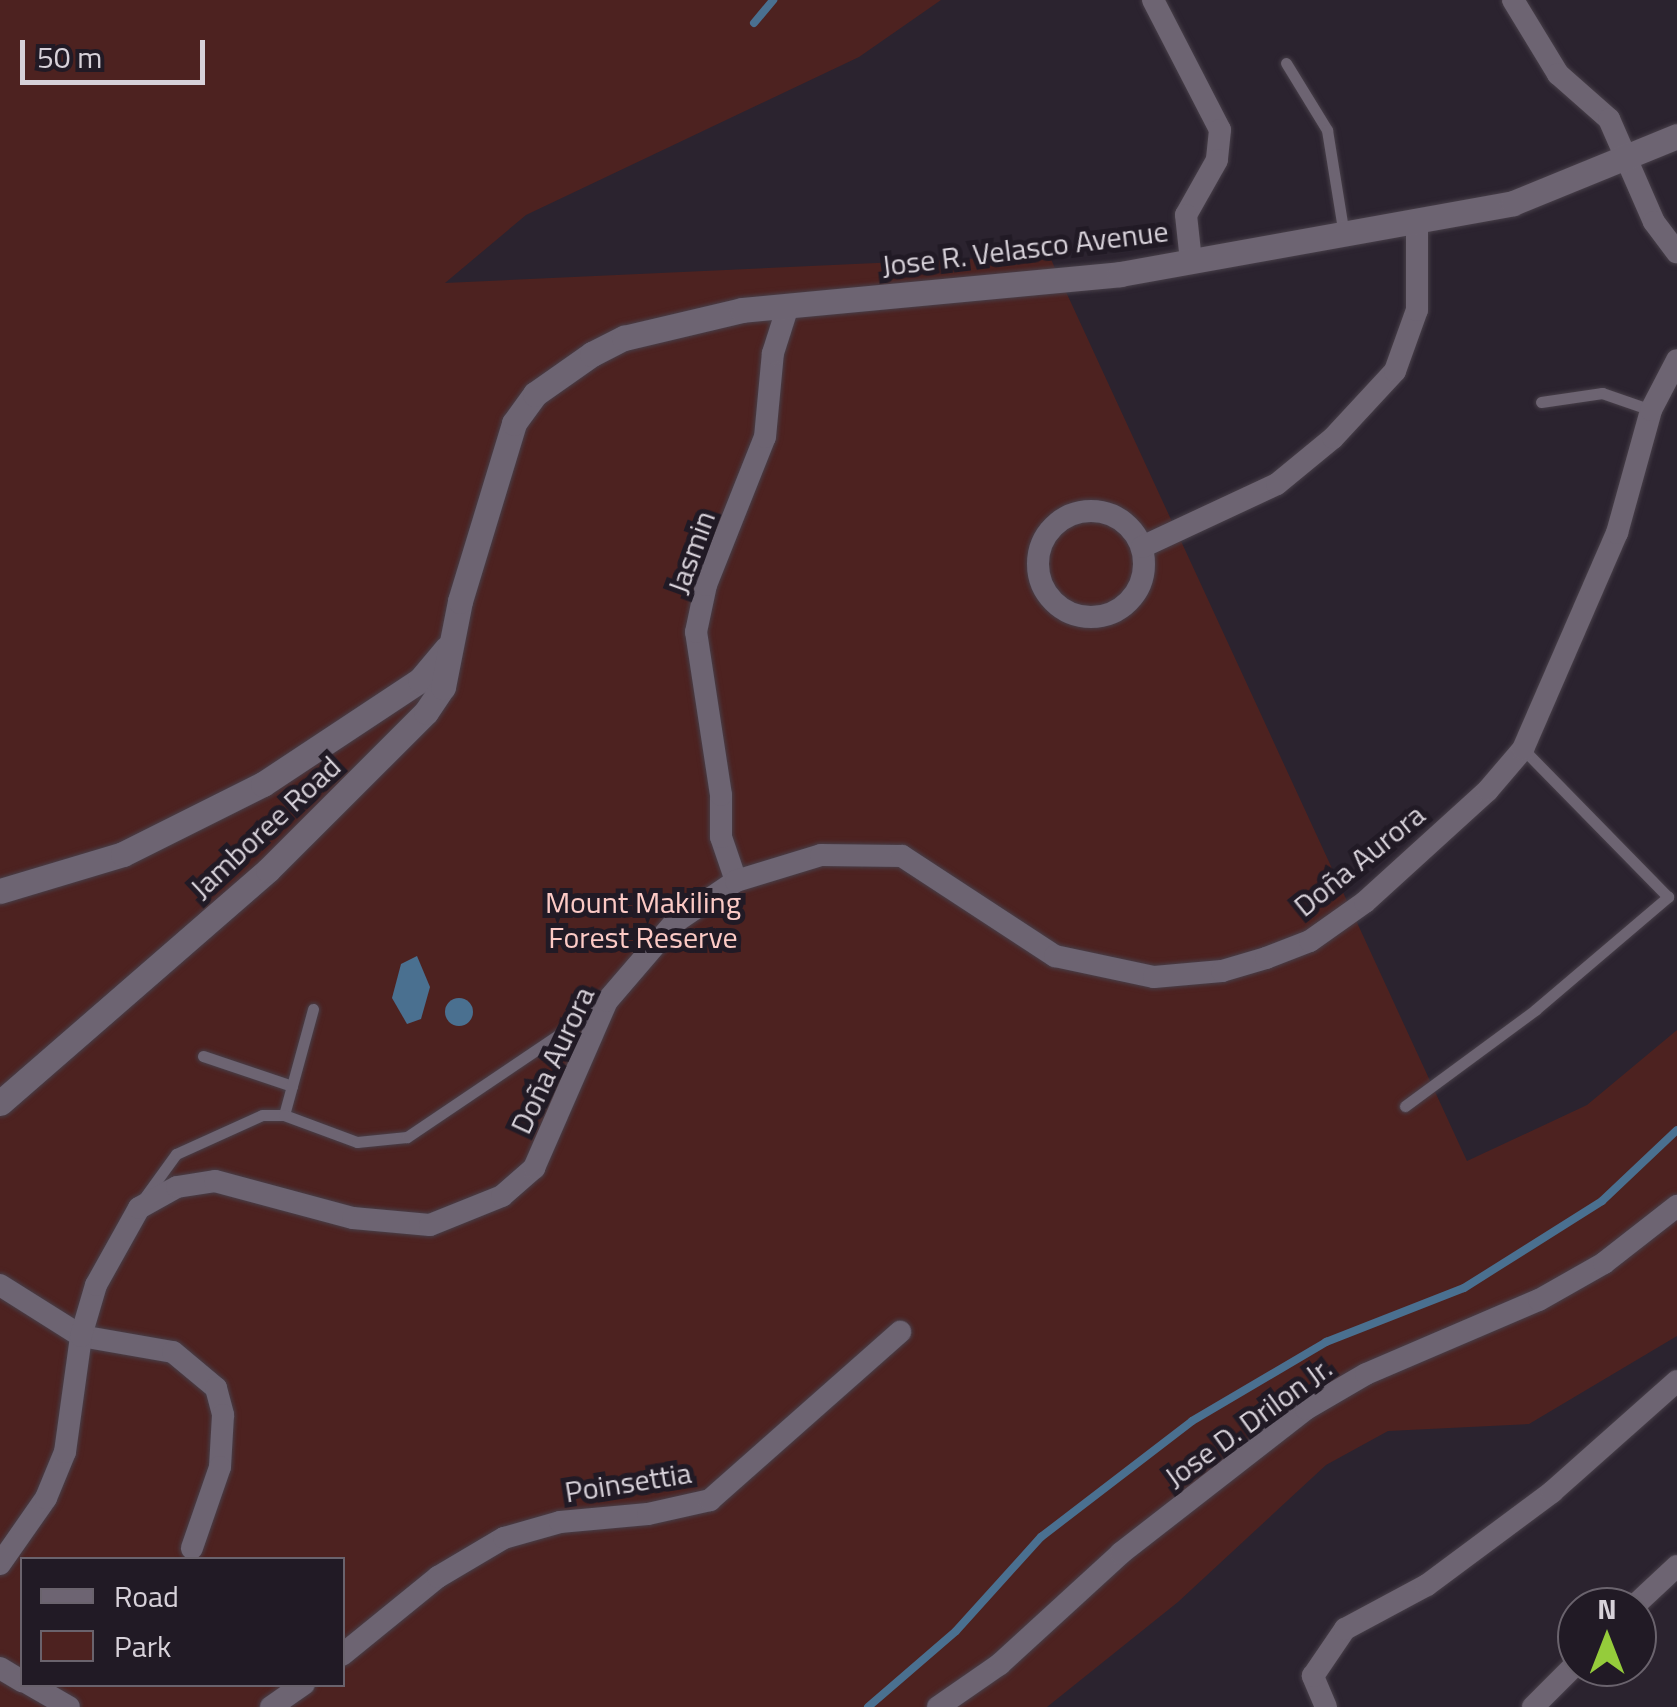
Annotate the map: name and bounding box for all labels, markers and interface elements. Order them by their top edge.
scale bar [25,20,210,82]
text: 50 m [37,34,102,80]
street label: Jose R. Velasco Avenue [880,213,1170,283]
street label: Jasmin [659,506,723,598]
street label: Jamboree Road [182,748,348,906]
street label: Doña Aurora [1286,796,1432,924]
park label: Mount Makiling Forest Reserve [545,884,741,954]
street label: Doña Aurora [502,981,602,1139]
street label: Jose D. Drilon Jr. [1157,1349,1339,1495]
street label: Poinsettia [562,1454,694,1510]
legend [20,1557,345,1687]
text: Road [114,1573,179,1619]
north arrow [1557,1587,1657,1687]
text: N [1597,1587,1617,1630]
text: Park [114,1623,171,1669]

